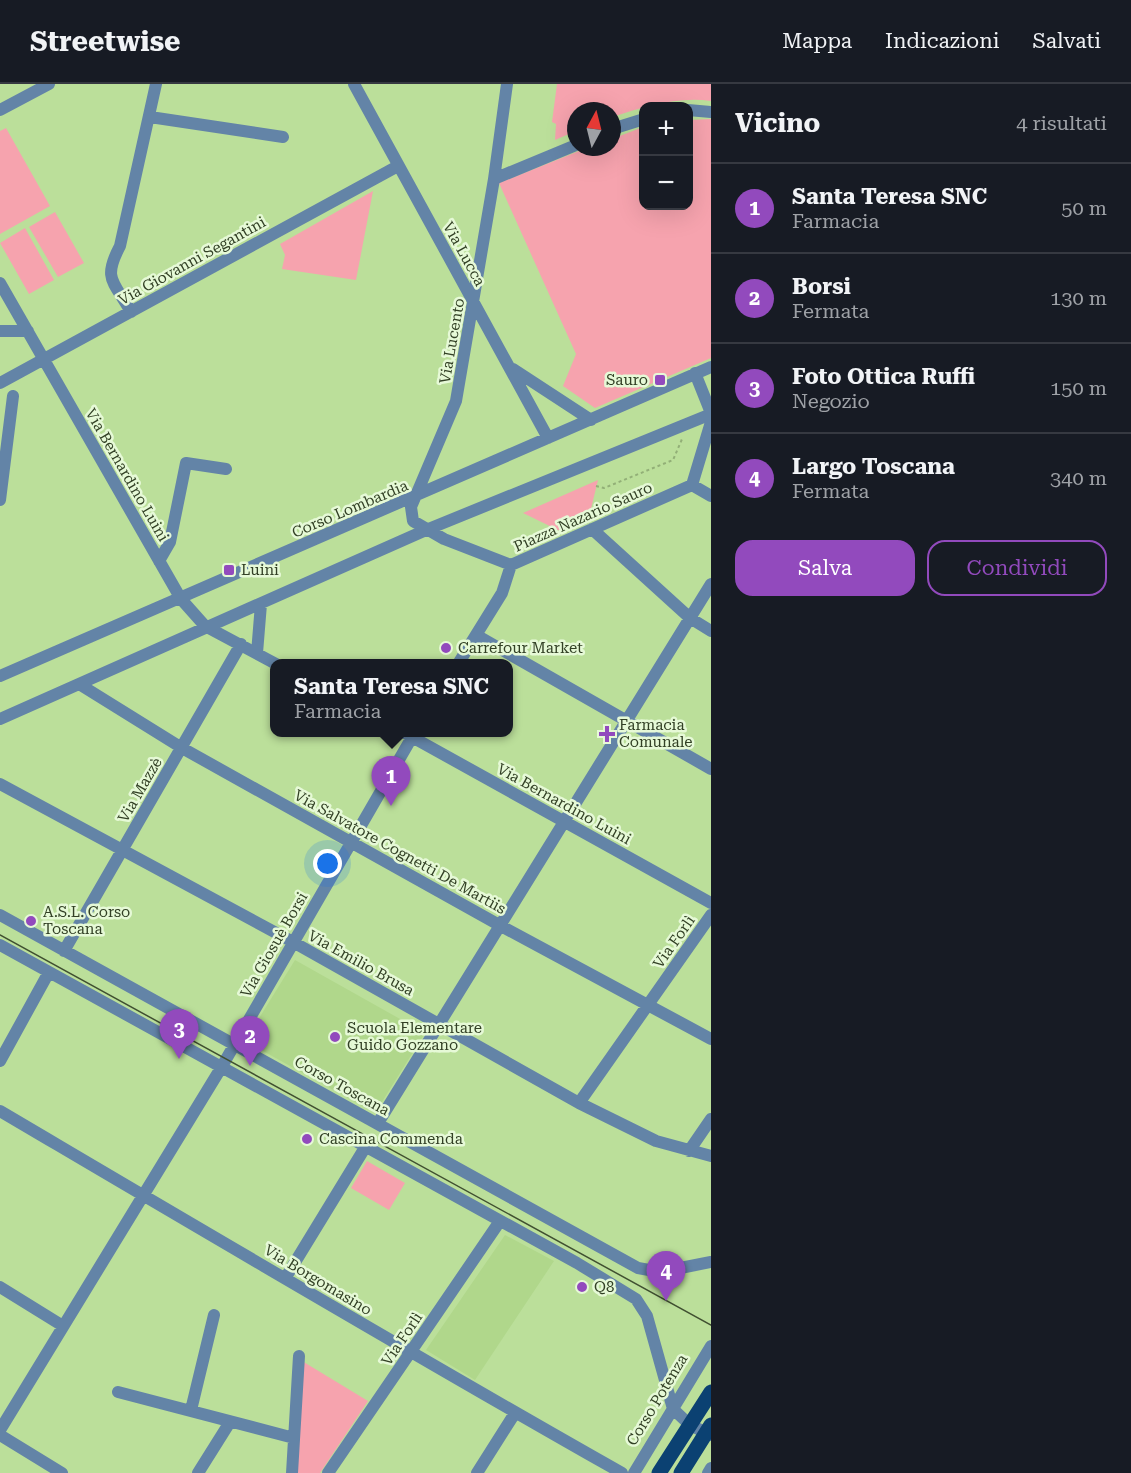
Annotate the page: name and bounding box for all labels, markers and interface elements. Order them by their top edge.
text: Streetwise [30,25,181,58]
text: Mappa [782,29,852,53]
text: Indicazioni [885,29,999,53]
text: Salvati [1032,29,1101,53]
north arrow [567,102,621,156]
map controls [639,102,693,210]
button: + [639,102,693,156]
text: Vicino [735,108,820,138]
text: 4 risultati [1016,111,1107,135]
button: − [639,156,693,210]
text: Santa Teresa SNC [792,184,987,209]
text: 1 [749,196,760,220]
text: 50 m [1061,196,1107,220]
text: Farmacia [792,209,879,233]
street label: Via Giovanni Segantini [115,213,269,309]
street label: Via Lucca [439,219,489,289]
text: Borsi [792,274,851,299]
text: 2 [749,286,760,310]
text: 130 m [1050,286,1107,310]
street label: Via Lucento [436,297,468,385]
text: Fermata [792,299,869,323]
text: Foto Ottica Ruffi [792,364,975,389]
place label: Sauro [606,371,648,389]
marker: Sauro [653,373,667,387]
text: 3 [749,376,760,400]
text: 150 m [1050,376,1107,400]
text: Negozio [792,389,870,413]
street label: Via Bernardino Luini [82,405,173,545]
text: Largo Toscana [792,454,955,479]
text: 4 [749,466,760,490]
text: 340 m [1050,466,1107,490]
street label: Corso Lombardia [289,476,411,542]
street label: Piazza Nazario Sauro [511,478,655,556]
text: Fermata [792,479,869,503]
button: Salva [735,540,915,596]
button: Condividi [927,540,1107,596]
place label: Luini [241,561,279,579]
marker: Luini [222,563,236,577]
place label: Carrefour Market [458,639,583,657]
marker: Carrefour Market [439,641,453,655]
popup [270,659,513,737]
text: Santa Teresa SNC [294,674,489,699]
text: Farmacia [294,699,381,723]
place label: Farmacia Comunale [619,716,693,751]
marker: Farmacia Comunale [600,727,614,741]
street label: Via Mazzè [114,754,166,826]
pin: 1 [372,756,410,806]
street label: Via Bernardino Luini [494,760,634,848]
street label: Via Salvatore Cognetti De Martiis [291,786,509,918]
your location [313,849,342,878]
street label: Via Giosuè Borsi [237,889,312,1001]
place label: A.S.L. Corso Toscana [43,903,130,938]
street label: Via Forlì [649,912,699,972]
marker: A.S.L. Corso Toscana [24,914,38,928]
street label: Via Emilio Brusa [305,926,417,1000]
pin: 3 [160,1010,198,1059]
pin: 2 [230,1016,270,1066]
place label: Scuola Elementare Guido Gozzano [347,1019,482,1054]
marker: Scuola Elementare Guido Gozzano [328,1030,342,1044]
street label: Corso Toscana [291,1052,393,1120]
place label: Cascina Commenda [319,1130,463,1148]
marker: Cascina Commenda [300,1132,314,1146]
street label: Via Borgomasino [261,1241,375,1319]
pin: 4 [646,1252,686,1301]
place label: Q8 [594,1278,614,1296]
marker: Q8 [575,1280,589,1294]
street label: Via Forlì [378,1309,426,1369]
street label: Corso Potenza [623,1351,691,1449]

